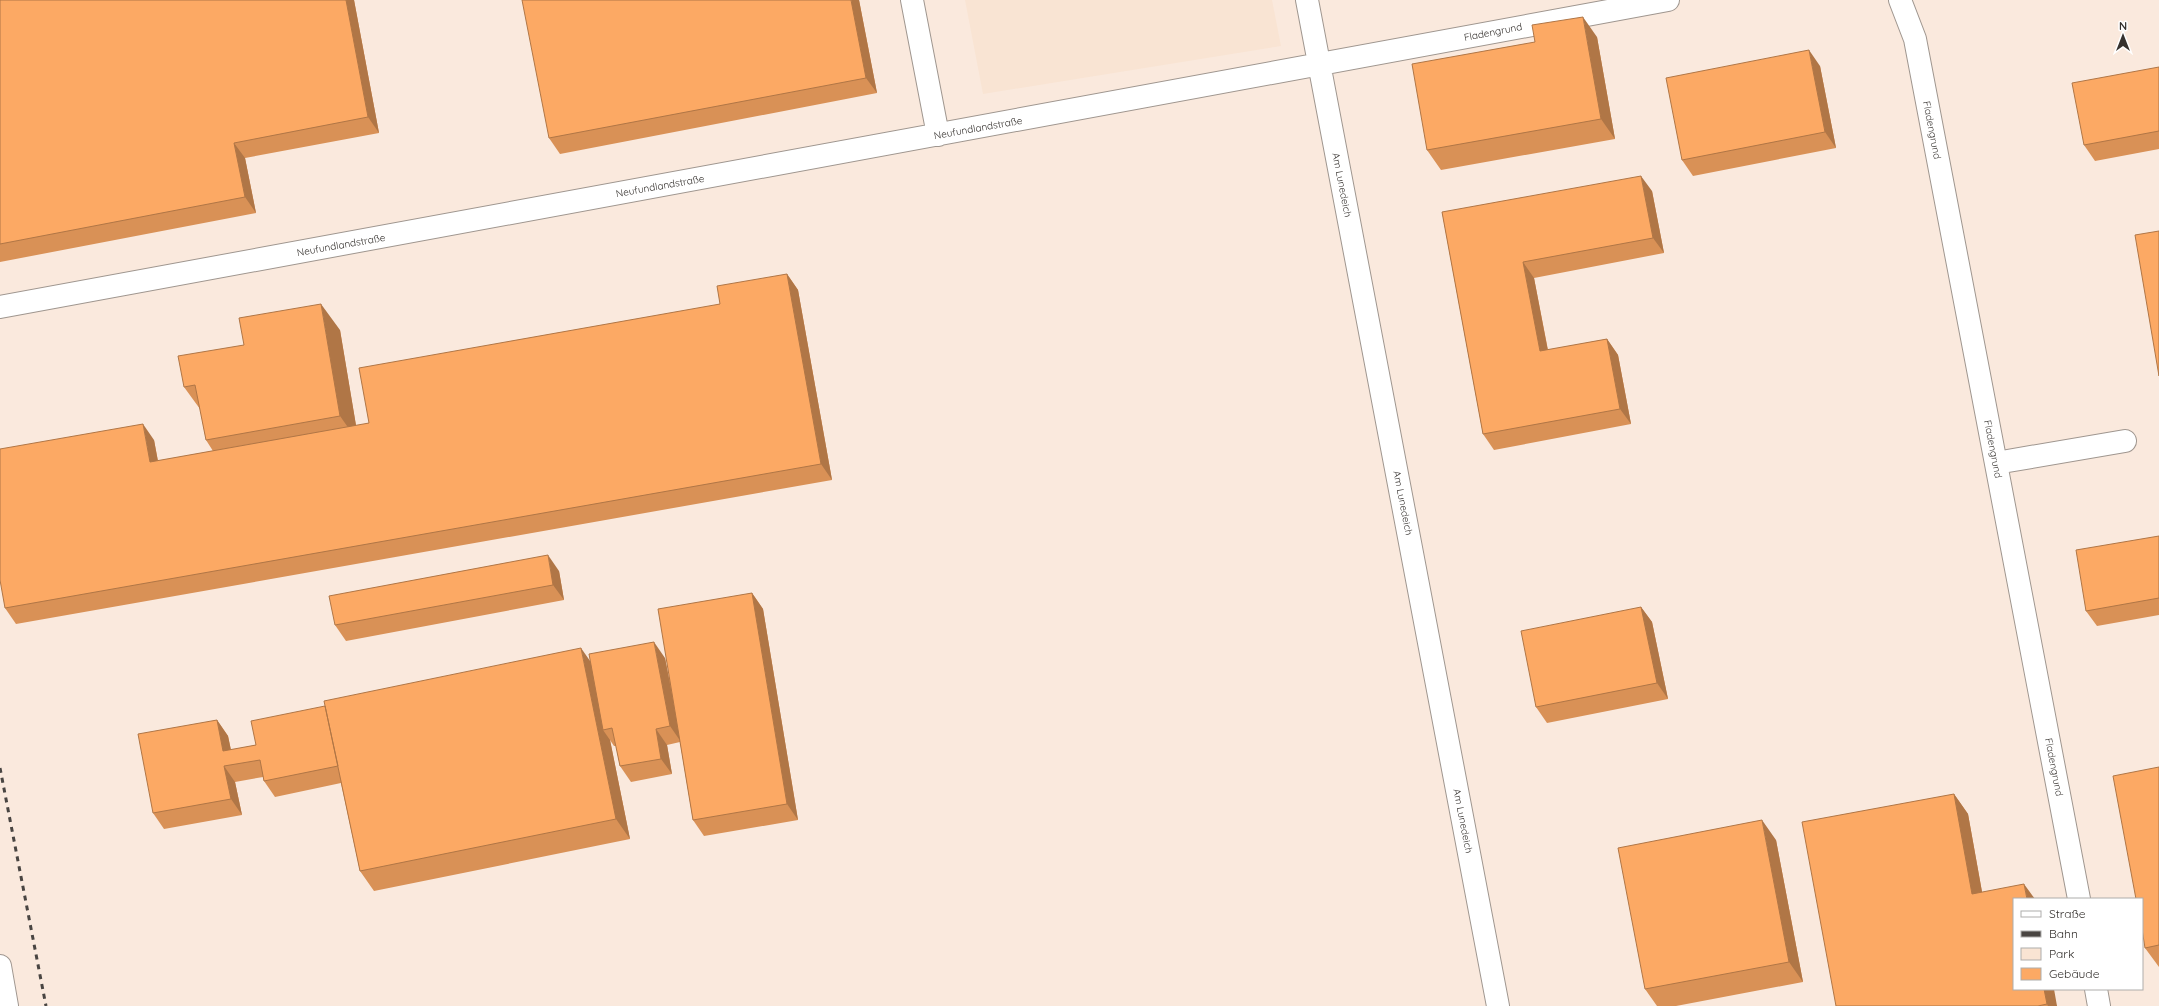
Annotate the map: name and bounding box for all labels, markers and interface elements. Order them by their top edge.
north arrow [2103,16,2143,56]
text: N [2119,19,2127,33]
street label: Fladengrund [1463,20,1523,44]
street label: Fladengrund [1920,100,1944,160]
street label: Neufundlandstraße [933,114,1024,142]
street label: Am Lunedeich [1329,152,1355,218]
street label: Neufundlandstraße [615,172,706,200]
street label: Neufundlandstraße [296,231,387,259]
street label: Fladengrund [1981,419,2005,479]
street label: Am Lunedeich [1390,470,1416,536]
street label: Fladengrund [2042,737,2066,797]
street label: Am Lunedeich [1450,788,1476,854]
legend [2013,898,2143,990]
text: Straße [2049,906,2086,921]
text: Bahn [2049,926,2078,941]
text: Park [2049,946,2074,961]
text: Gebäude [2049,966,2100,981]

